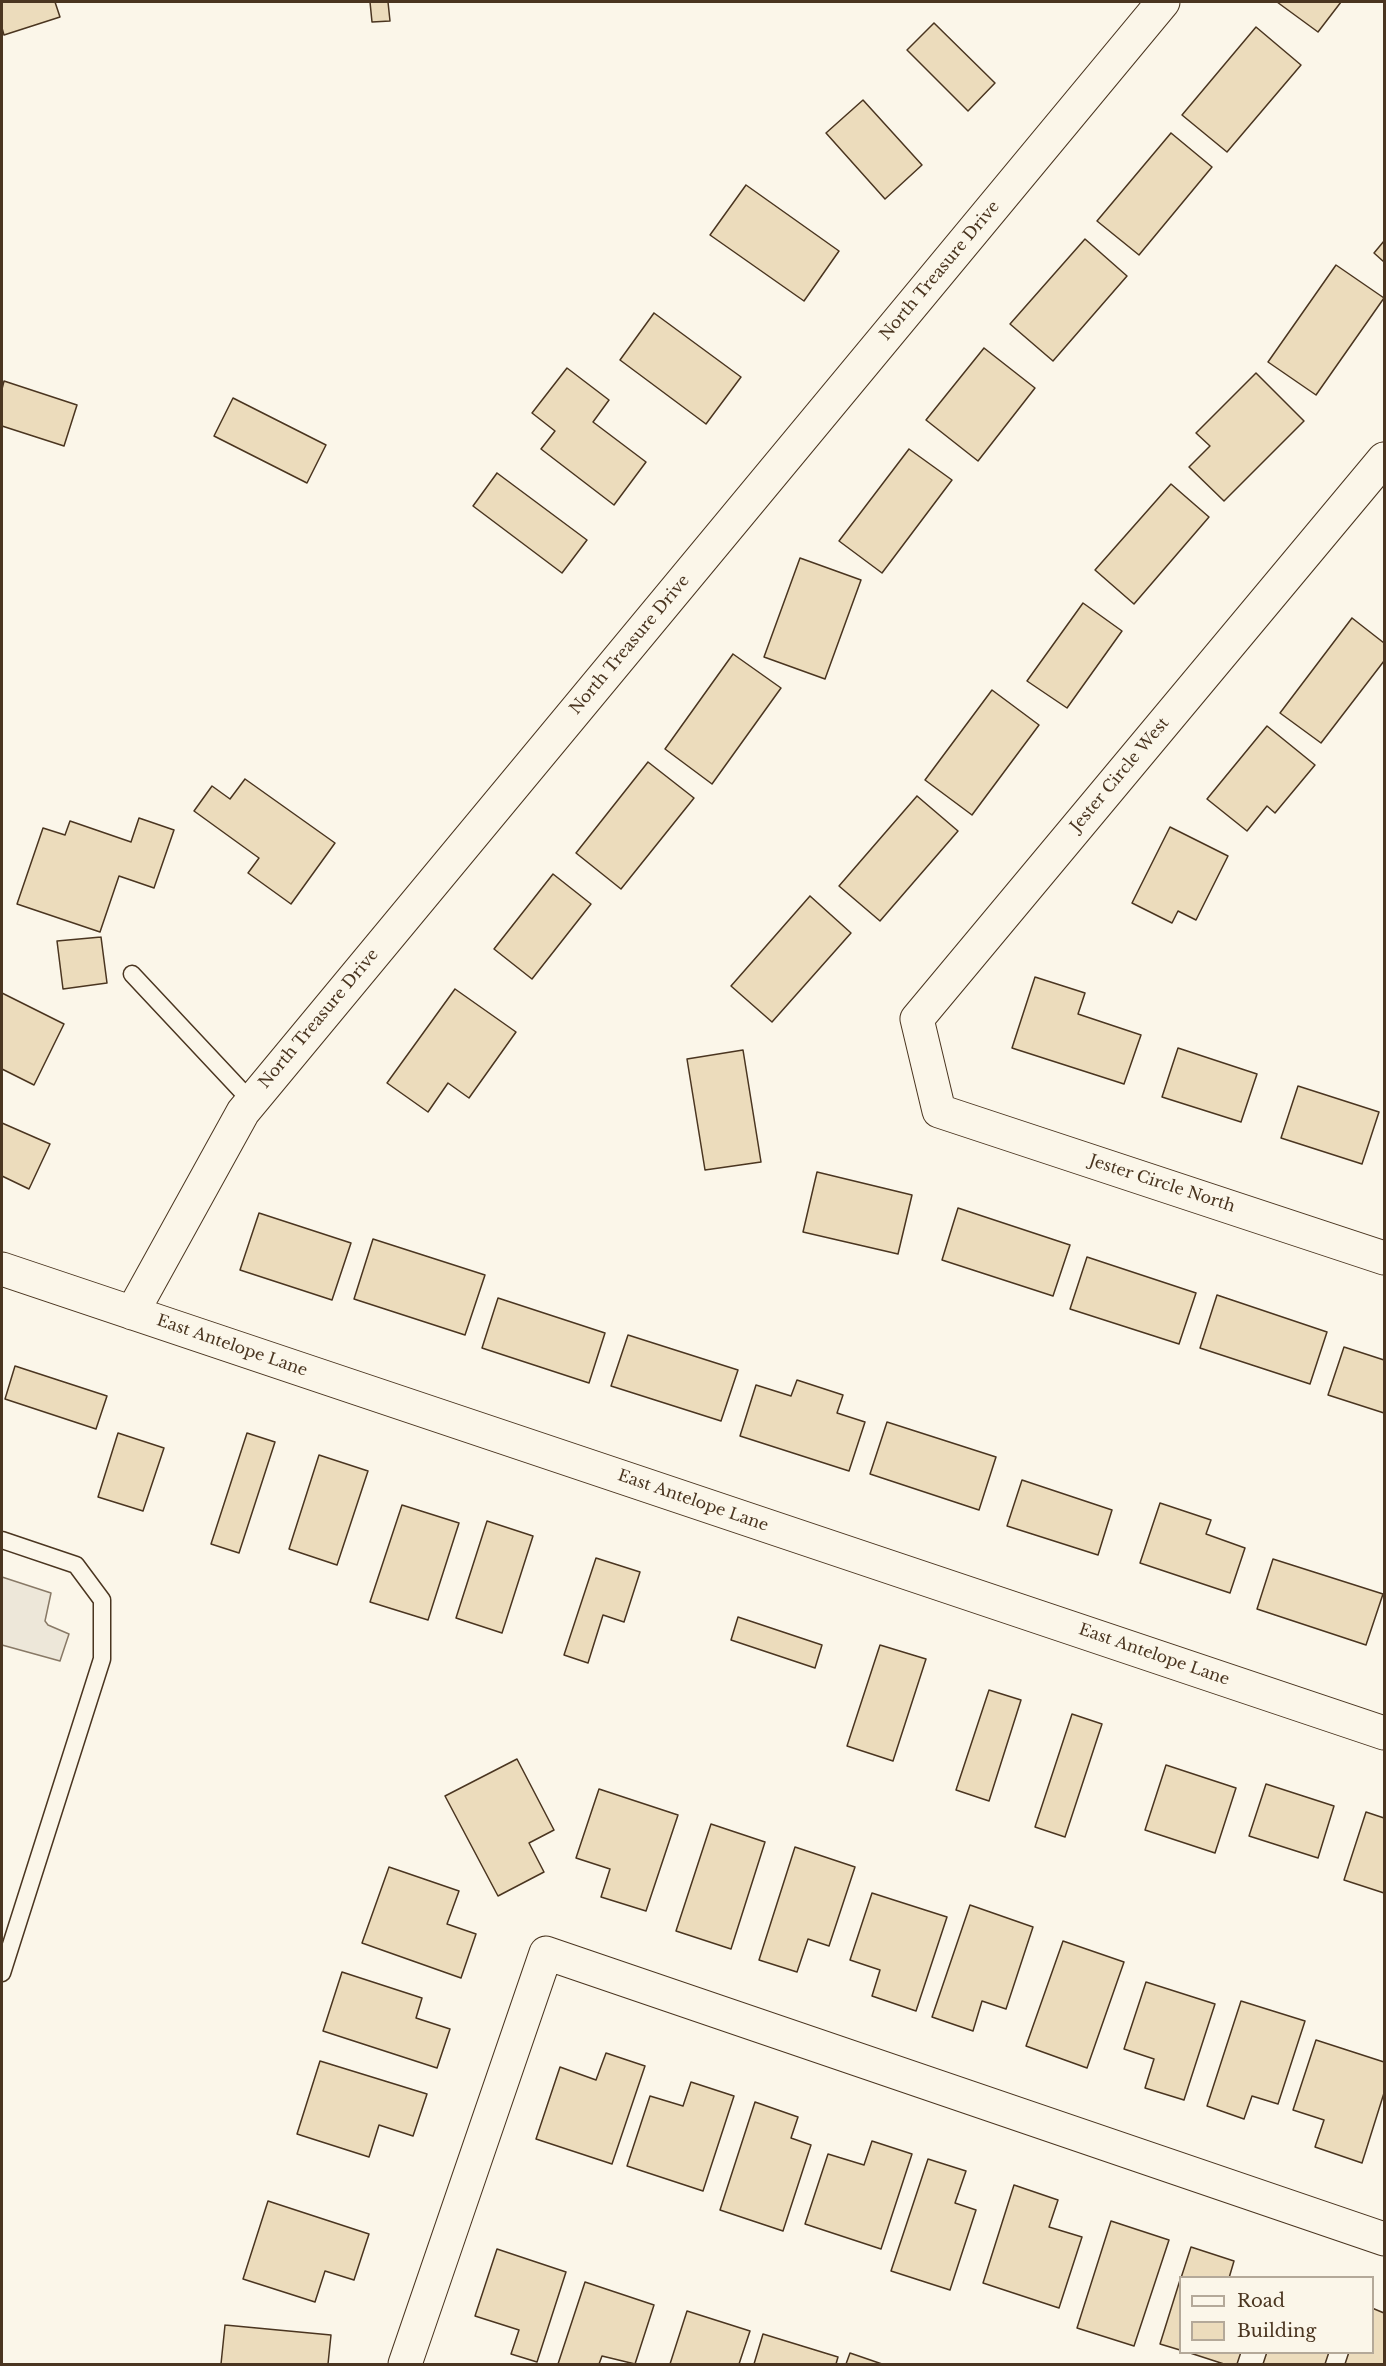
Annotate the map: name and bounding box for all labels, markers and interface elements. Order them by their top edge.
street label: North Treasure Drive [876,197,1004,345]
street label: North Treasure Drive [566,571,694,719]
street label: Jester Circle West [1067,714,1173,836]
street label: North Treasure Drive [255,945,383,1093]
street label: Jester Circle North [1087,1151,1237,1217]
street label: East Antelope Lane [154,1311,310,1381]
street label: East Antelope Lane [615,1466,771,1536]
street label: East Antelope Lane [1076,1620,1232,1690]
legend [1179,2276,1374,2354]
text: Road [1237,2290,1285,2312]
text: Building [1237,2320,1316,2342]

